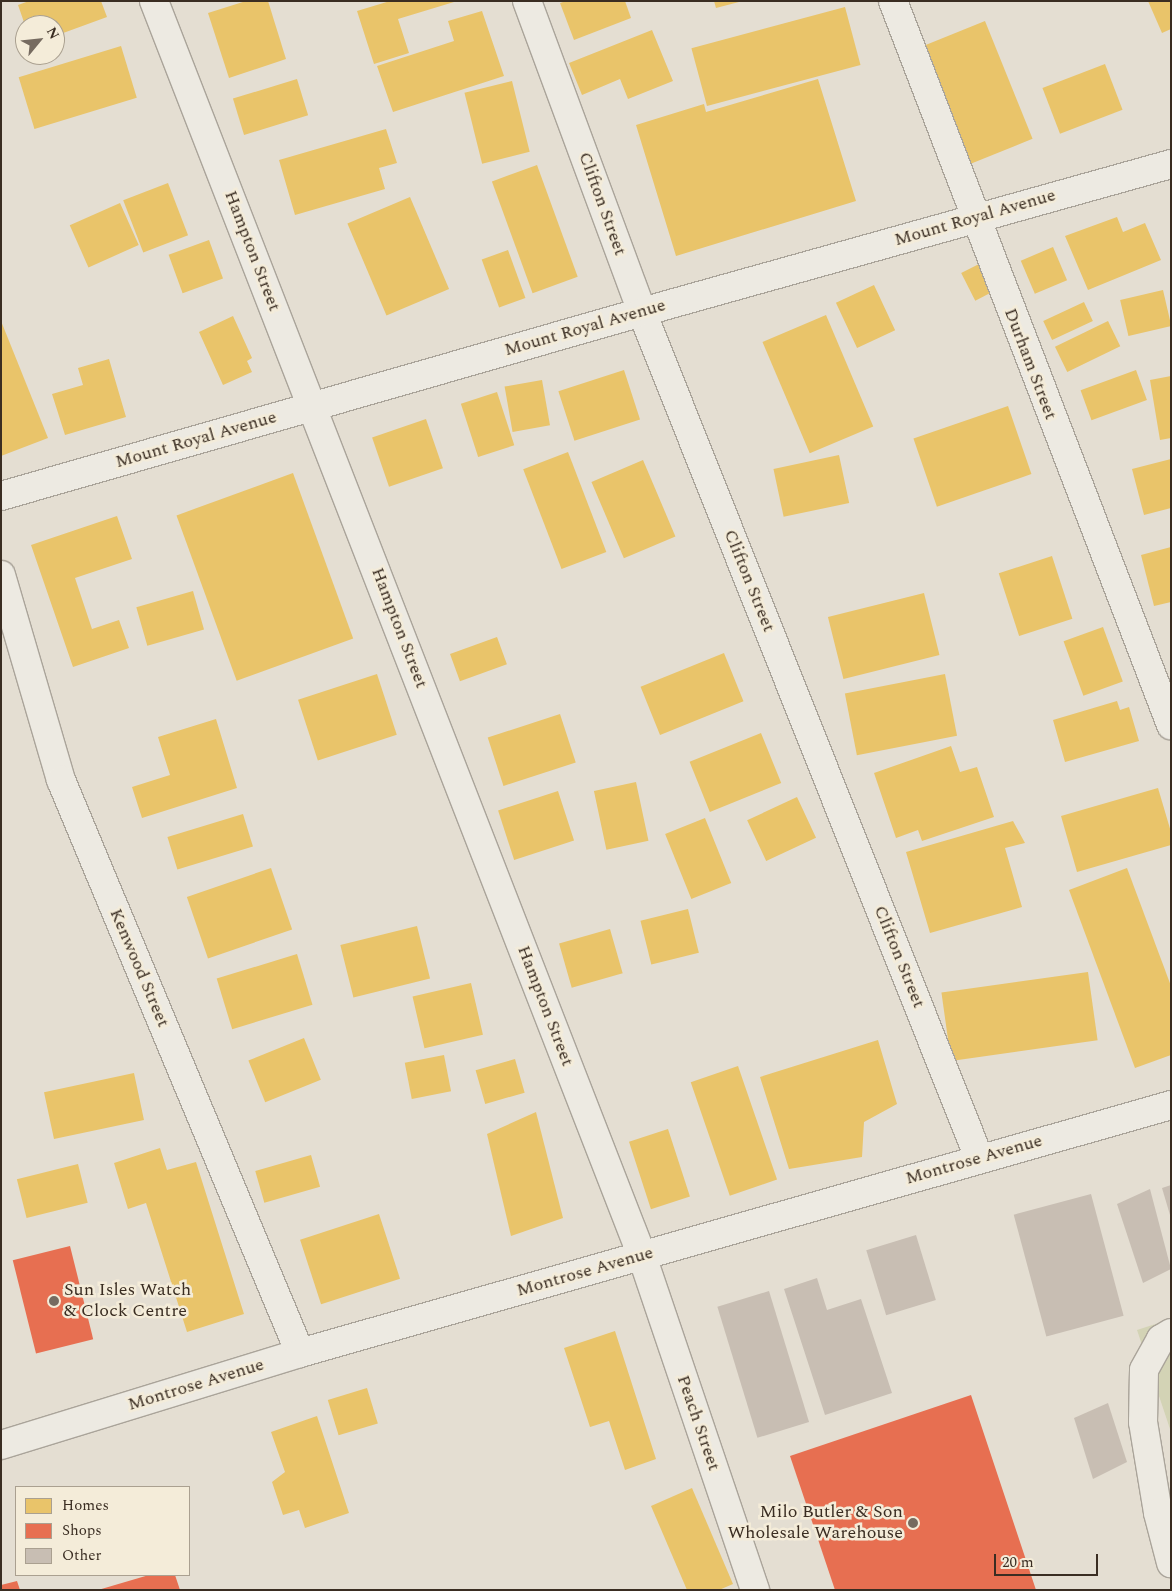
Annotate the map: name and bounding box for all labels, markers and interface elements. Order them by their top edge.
north arrow [15,15,65,65]
text: N [41,23,65,43]
street label: Clifton Street [573,149,631,259]
street label: Mount Royal Avenue [892,185,1058,251]
street label: Hampton Street [219,188,285,314]
street label: Mount Royal Avenue [502,295,668,361]
street label: Durham Street [999,305,1061,423]
street label: Mount Royal Avenue [113,407,279,473]
street label: Clifton Street [719,527,779,635]
street label: Hampton Street [366,565,432,691]
street label: Clifton Street [869,903,929,1011]
street label: Kenwood Street [104,906,174,1030]
street label: Hampton Street [512,943,578,1069]
street label: Montrose Avenue [903,1130,1045,1190]
street label: Montrose Avenue [514,1242,656,1302]
place label: Sun Isles Watch & Clock Centre [64,1280,191,1322]
marker: Sun Isles Watch & Clock Centre [48,1295,60,1307]
street label: Montrose Avenue [125,1354,267,1416]
street label: Peach Street [672,1372,724,1474]
legend [15,1486,190,1576]
text: Homes [62,1494,109,1517]
place label: Milo Butler & Son Wholesale Warehouse [727,1502,903,1545]
marker: Milo Butler & Son Wholesale Warehouse [907,1517,919,1529]
text: Shops [62,1519,102,1542]
text: Other [62,1544,101,1567]
scale bar [997,1544,1101,1576]
text: 20 m [1002,1551,1034,1574]

